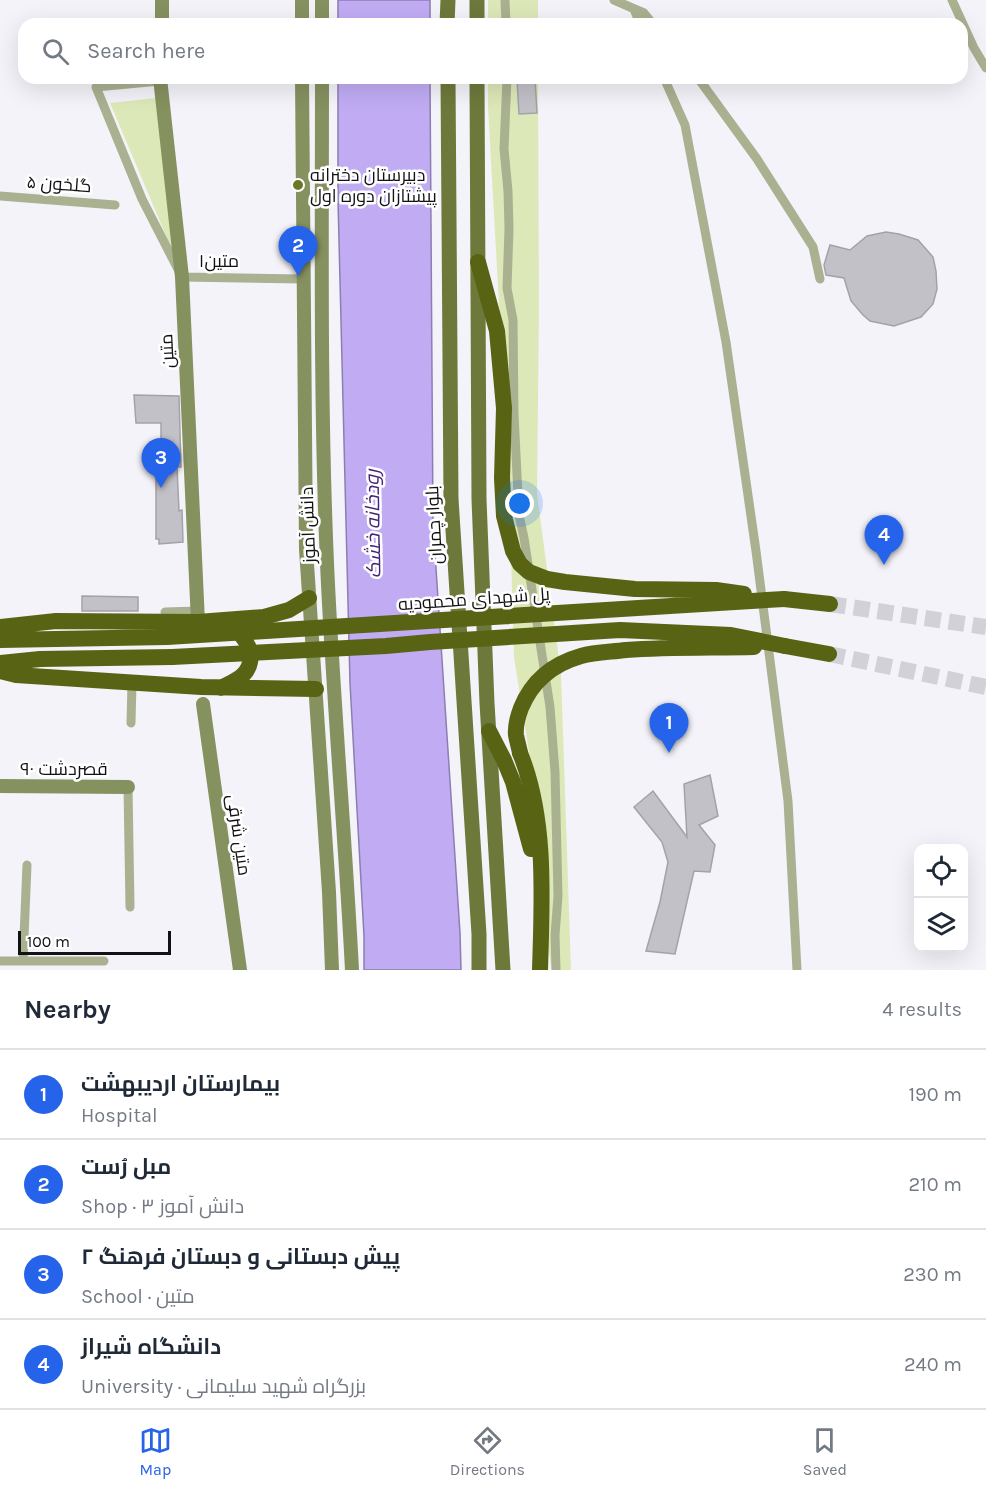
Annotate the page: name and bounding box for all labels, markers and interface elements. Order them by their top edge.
search box [18,18,968,84]
icon: search [39,35,72,68]
text: Search here [87,38,205,64]
place label: دبیرستان دخترانه پیشتازان دوره اول [310,164,437,208]
street label: ۵ گلخون [26,171,92,197]
marker: دبیرستان دخترانه پیشتازان دوره اول [291,178,305,192]
pin: 2 [278,226,318,276]
street label: متین۱ [199,250,239,272]
street label: متین [155,333,179,369]
pin: 3 [142,438,180,488]
water label: رودخانه خشک [361,468,385,579]
street label: بلوار چمران [421,485,448,565]
street label: دانش آموز [296,486,320,565]
your location [505,489,534,518]
pin: 4 [864,516,904,565]
street label: پل شهدای محمودیه [397,583,551,616]
pin: 1 [650,704,688,753]
street label: ۹۰ قصردشت [20,758,108,780]
street label: متین شرقی [222,793,256,877]
map controls [914,844,968,952]
button: locate [914,844,968,898]
button: layers [914,898,968,952]
scale bar [18,928,171,956]
text: 100 m [27,932,70,951]
text: Nearby [24,994,111,1025]
text: 4 results [882,998,962,1021]
text: بیمارستان اردیبهشت [81,1071,280,1097]
text: 1 [40,1083,47,1106]
text: 190 m [908,1083,962,1106]
text: Hospital [81,1104,158,1127]
text: مبل رُست [81,1154,171,1180]
text: 2 [37,1173,50,1196]
text: 210 m [908,1173,962,1196]
text: Shop · ۳ دانش آموز [81,1195,244,1218]
text: پیش دبستانی و دبستان فرهنگ ۲ [81,1244,400,1270]
text: 3 [37,1263,50,1286]
text: 230 m [903,1263,962,1286]
text: School · متین [81,1285,195,1308]
text: دانشگاه شیراز [81,1334,221,1360]
text: 4 [38,1353,49,1376]
text: 240 m [904,1353,962,1376]
text: University · بزرگراه شهید سلیمانی [81,1375,366,1398]
tab: Map [139,1424,172,1479]
tab: Directions [450,1424,525,1479]
tab: Saved [803,1424,847,1479]

